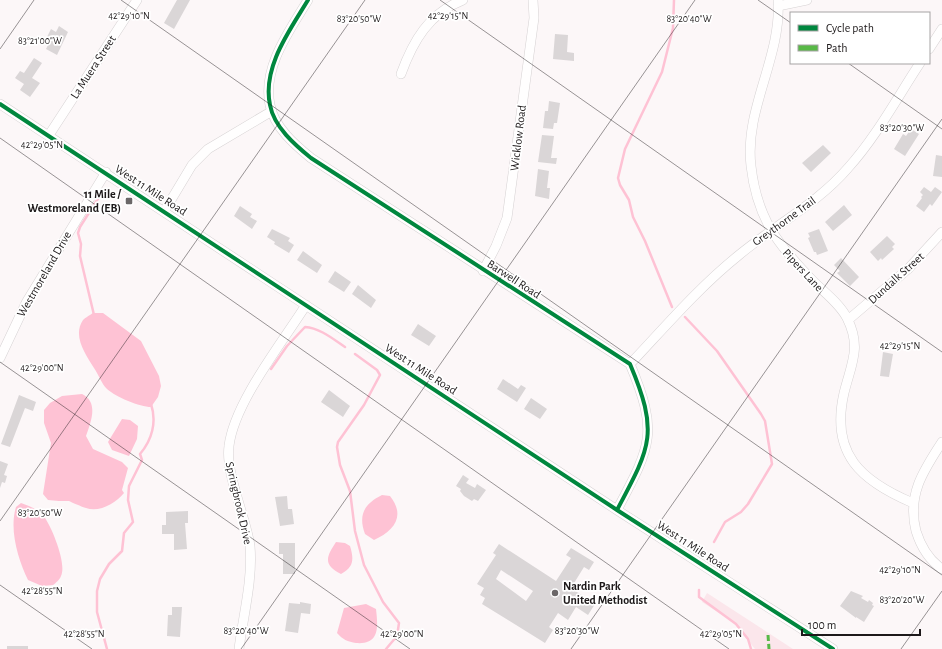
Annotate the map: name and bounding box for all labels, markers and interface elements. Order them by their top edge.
text: 42°29'10"N [108,11,150,21]
text: 42°29'15"N [428,11,468,21]
legend [790,12,930,64]
text: 83°20'50"W [337,14,381,24]
text: 83°20'40"W [666,14,712,24]
text: Cycle path [826,22,874,35]
street label: La Muera Street [68,33,118,101]
text: 83°21'00"W [18,36,62,46]
text: Path [826,42,848,54]
street label: Wicklow Road [508,104,528,172]
text: 83°20'30"W [880,123,924,133]
text: 42°29'05"N [21,140,63,150]
street label: West 11 Mile Road [113,162,189,218]
place label: 11 Mile / Westmoreland (EB) [28,188,122,215]
street label: Greythorne Trail [750,194,819,249]
marker: 11 Mile / Westmoreland (EB) [124,196,134,206]
street label: Westmoreland Drive [15,229,73,319]
street label: Pipers Lane [780,246,826,294]
street label: Dundalk Street [866,250,926,306]
street label: Barwell Road [485,257,543,301]
street label: West 11 Mile Road [383,341,459,397]
text: 42°29'15"N [880,341,920,351]
text: 42°29'00"N [20,363,64,373]
street label: Springbrook Drive [224,460,254,546]
text: 83°20'50"W [18,508,62,518]
street label: West 11 Mile Road [655,518,731,574]
text: 42°29'10"N [879,565,921,575]
place label: Nardin Park United Methodist [563,580,647,606]
text: 42°28'55"N [21,586,63,596]
marker: Nardin Park United Methodist [550,588,560,598]
text: 83°20'20"W [880,595,925,605]
scale bar [802,611,920,637]
text: 100 m [808,619,836,631]
text: 83°20'40"W [223,626,269,636]
text: 83°20'30"W [555,626,599,636]
text: 42°28'55"N [63,629,105,639]
text: 42°29'00"N [380,629,424,639]
text: 42°29'05"N [700,629,742,639]

